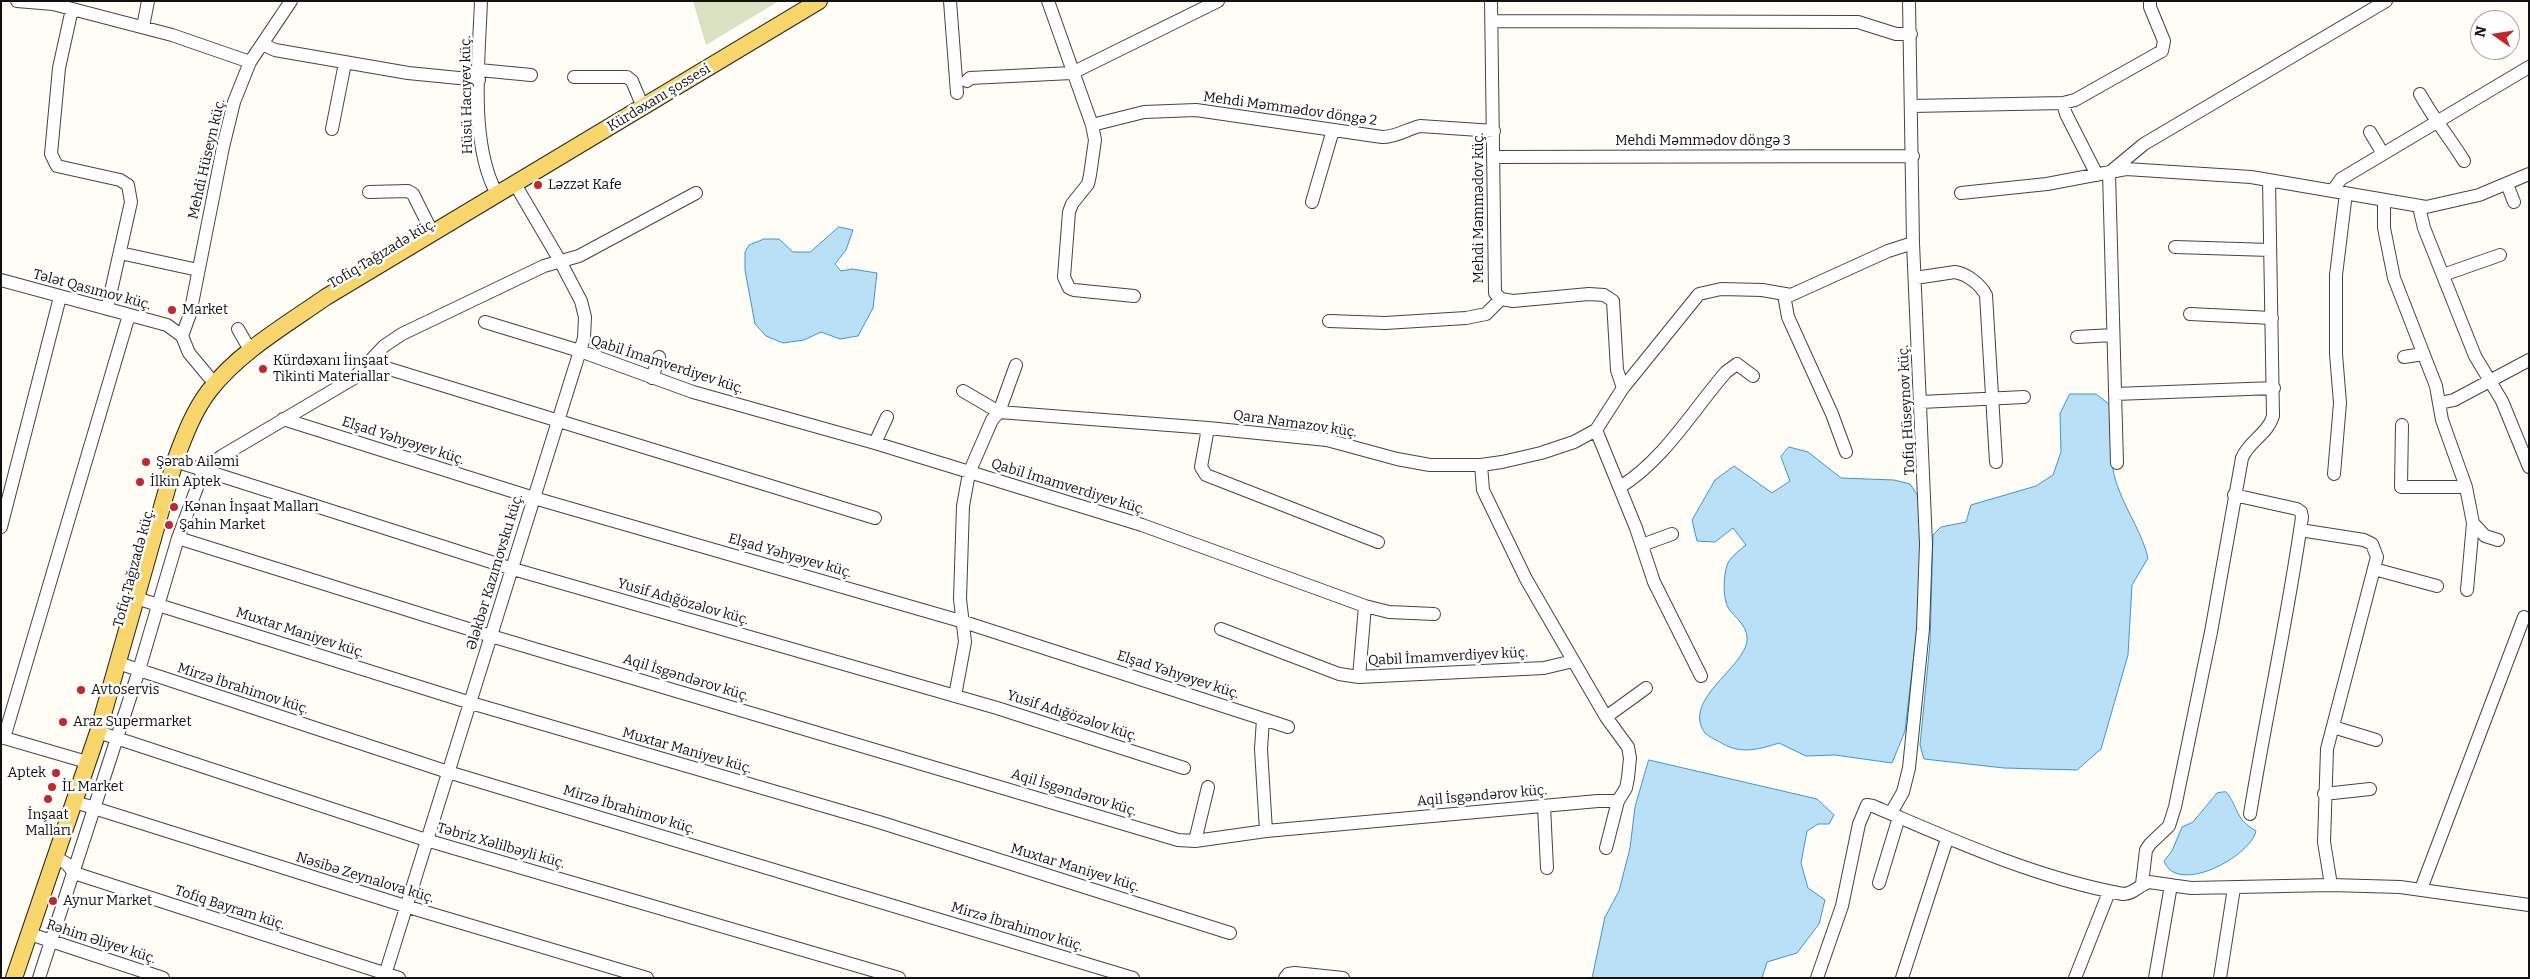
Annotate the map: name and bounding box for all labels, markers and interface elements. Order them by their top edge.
north arrow [2470,10,2520,60]
text: N [2471,25,2490,39]
street label: Hüsü Hacıyev küç. [458,36,476,154]
street label: Kürdəxanı şossesi [604,61,714,135]
street label: Mehdi Məmmədov döngə 2 [1202,88,1378,130]
street label: Mehdi Hüseyn küç. [185,97,229,221]
street label: Mehdi Məmmədov küç. [1471,133,1487,283]
street label: Mehdi Məmmədov döngə 3 [1615,133,1791,149]
place label: Ləzzət Kafe [548,177,622,193]
marker: Ləzzət Kafe [532,179,544,191]
street label: Tofiq Tağızadə küç. [325,215,439,293]
street label: Tələt Qasımov küç. [31,266,153,314]
place label: Market [182,302,228,318]
marker: Market [166,304,178,316]
street label: Qabil İmamverdiyev küç. [588,332,746,398]
street label: Tofiq Hüseynov küç. [1895,345,1919,475]
place label: Kürdəxanı İinşaat Tikinti Materiallar [273,353,390,386]
marker: Kürdəxanı İinşaat Tikinti Materiallar [257,363,269,375]
street label: Qara Namazov küç. [1232,407,1358,441]
street label: Elşad Yəhyəyev küç. [340,413,466,469]
place label: Şərab Ailəmi [156,454,239,470]
marker: Şərab Ailəmi [140,456,152,468]
street label: Qabil İmamverdiyev küç. [989,456,1147,518]
place label: İlkin Aptek [150,474,221,490]
marker: İlkin Aptek [134,476,146,488]
street label: Ələkbər Kazımovsku küç. [463,492,527,652]
place label: Kənan İnşaat Malları [184,499,319,515]
marker: Kənan İnşaat Malları [168,501,180,513]
street label: Tofiq Tağızadə küç. [110,507,158,629]
place label: Şahin Market [179,517,265,533]
marker: Şahin Market [163,519,175,531]
street label: Elşad Yəhyəyev küç. [726,530,854,582]
street label: Yusif Adığözəlov küç. [615,575,751,629]
street label: Muxtar Maniyev küç. [234,604,366,662]
street label: Qabil İmamverdiyev küç. [1368,644,1528,670]
street label: Elşad Yəhyəyev küç. [1115,647,1241,703]
street label: Aqil İsgəndərov küç. [621,651,751,705]
street label: Mirzə İbrahimov küç. [175,660,311,718]
place label: Avtoservis [91,682,159,698]
marker: Avtoservis [75,684,87,696]
street label: Yusif Adığözəlov küç. [1005,687,1139,745]
place label: Araz Supermarket [73,714,192,730]
marker: Araz Supermarket [57,716,69,728]
street label: Muxtar Maniyev küç. [620,724,754,778]
place label: Aptek [8,765,46,781]
street label: Aqil İsgəndərov küç. [1009,766,1139,820]
marker: Aptek [50,767,62,779]
place label: İL Market [62,779,123,795]
marker: İL Market [46,781,58,793]
street label: Mirzə İbrahimov küç. [561,782,697,838]
street label: Aqil İsgəndərov küç. [1416,782,1548,810]
marker: İnşaat Malları [42,793,54,805]
place label: İnşaat Malları [25,807,71,840]
street label: Təbriz Xəlilbəyli küç. [435,820,567,872]
street label: Muxtar Maniyev küç. [1008,840,1142,896]
street label: Nəsibə Zeynalova küç. [294,849,436,907]
street label: Tofiq Bayram küç. [173,882,287,934]
place label: Aynur Market [63,893,152,909]
marker: Aynur Market [47,895,59,907]
street label: Mirzə İbrahimov küç. [949,899,1085,955]
street label: Rəhim Əliyev küç. [44,916,158,968]

